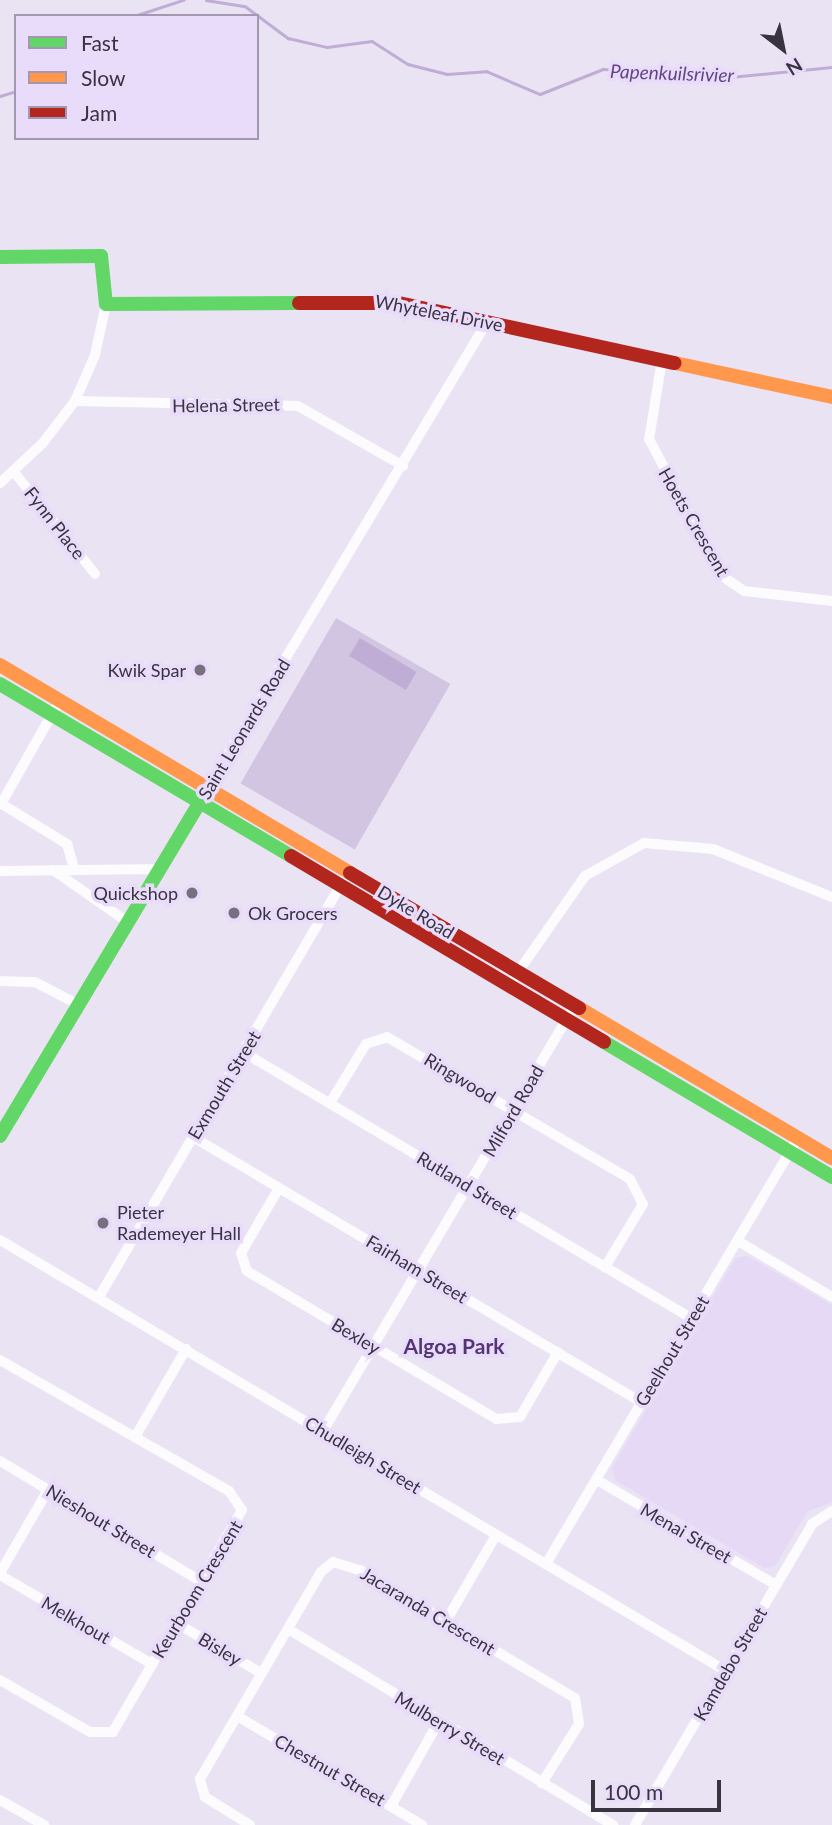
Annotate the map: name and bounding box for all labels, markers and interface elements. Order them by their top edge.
legend [14,14,259,140]
north arrow [748,14,818,84]
text: Fast [81,30,118,55]
text: N [782,54,807,81]
water label: Papenkuilsrivier [610,59,734,87]
text: Slow [81,65,125,90]
text: Jam [81,100,117,125]
street label: Whyteleaf Drive [373,290,505,336]
street label: Helena Street [172,393,280,417]
street label: Hoets Crescent [654,464,734,580]
street label: Fynn Place [20,483,90,563]
street label: Saint Leonards Road [194,655,294,803]
place label: Kwik Spar [107,659,186,681]
marker: Kwik Spar [192,662,208,678]
street label: Dyke Road [374,881,458,943]
place label: Quickshop [93,882,178,904]
marker: Quickshop [184,885,200,901]
place label: Ok Grocers [248,902,338,924]
marker: Ok Grocers [226,905,242,921]
street label: Exmouth Street [183,1027,265,1143]
street label: Ringwood [420,1048,500,1108]
street label: Milford Road [478,1061,548,1161]
street label: Rutland Street [413,1147,521,1223]
place label: Pieter Rademeyer Hall [117,1202,241,1244]
marker: Pieter Rademeyer Hall [95,1215,111,1231]
street label: Fairham Street [362,1230,472,1308]
street label: Geelhout Street [631,1292,713,1410]
street label: Bexley [328,1313,384,1359]
district label: Algoa Park [404,1333,504,1359]
street label: Chudleigh Street [301,1412,425,1498]
street label: Nieshout Street [42,1480,160,1562]
street label: Menai Street [637,1498,735,1568]
street label: Keurboom Crescent [147,1516,247,1662]
street label: Jacaranda Crescent [357,1562,499,1660]
street label: Melkhout [38,1592,114,1648]
street label: Kamdebo Street [689,1603,771,1725]
street label: Bisley [195,1628,245,1670]
street label: Mulberry Street [391,1687,509,1769]
street label: Chestnut Street [271,1730,389,1810]
scale bar [594,1766,724,1810]
text: 100 m [604,1779,663,1804]

